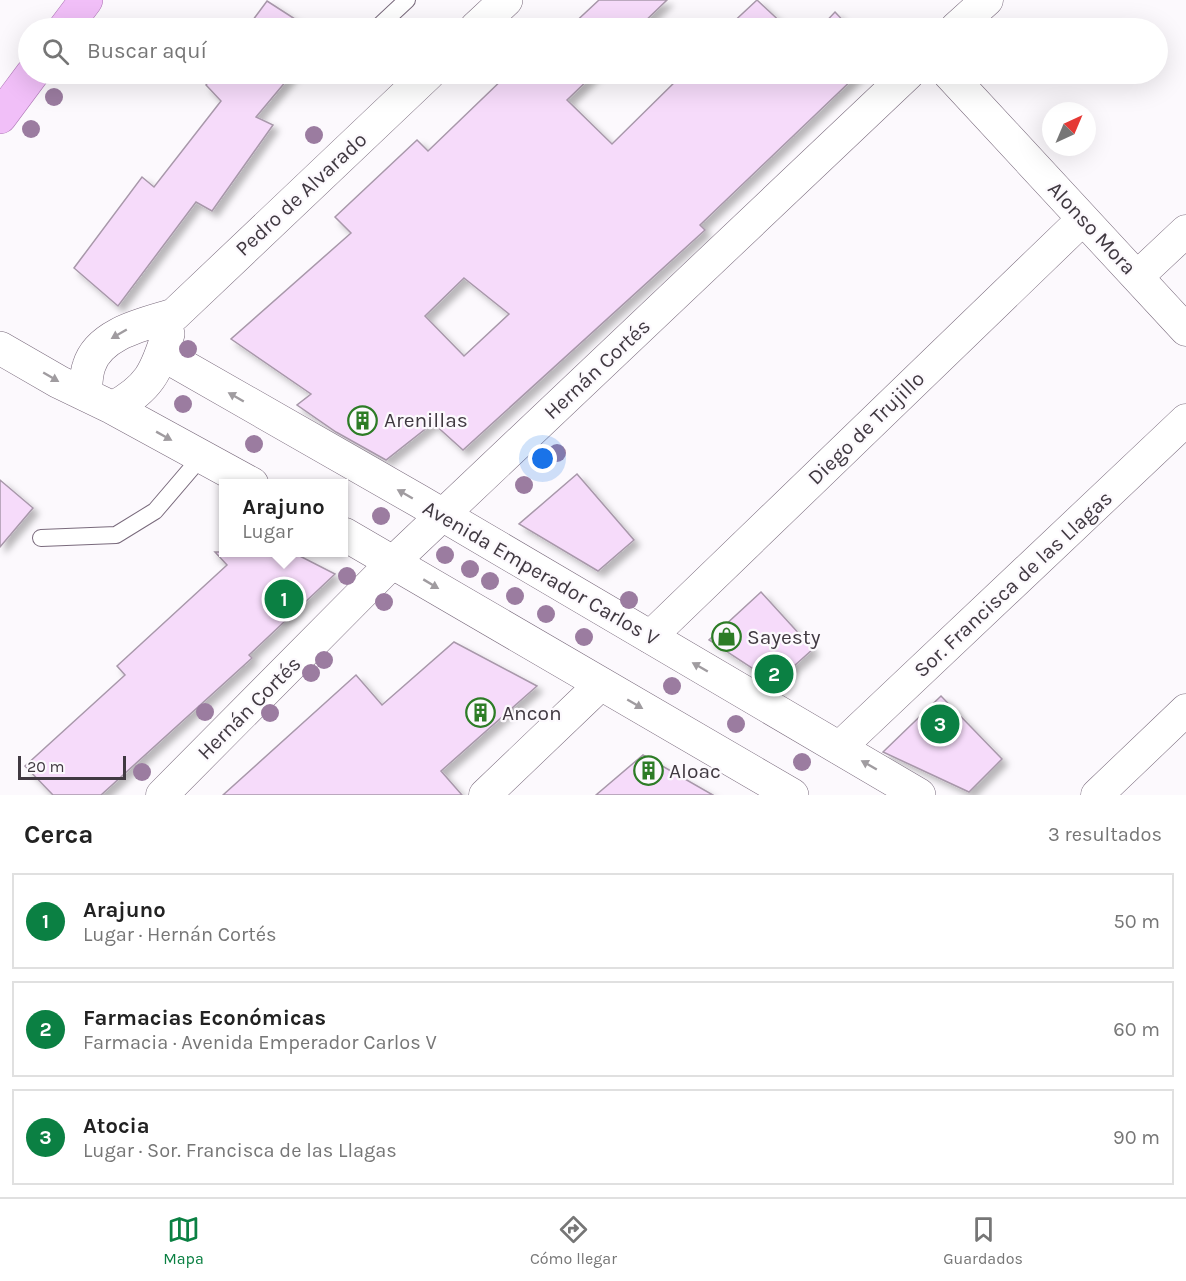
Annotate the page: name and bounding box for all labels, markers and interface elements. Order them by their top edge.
search box [18,18,1168,84]
icon: search [39,35,72,68]
text: Buscar aquí [87,38,207,64]
north arrow [1042,102,1096,156]
street label: Pedro de Alvarado [231,127,371,261]
street label: Alonso Mora [1043,177,1141,279]
street label: Hernán Cortés [539,314,655,424]
one-way arrow [110,329,127,339]
street label: Diego de Trujillo [803,366,929,490]
one-way arrow [43,372,60,382]
one-way arrow [227,392,244,402]
building icon: Arenillas [347,404,379,436]
place label: Arenillas [384,408,468,432]
one-way arrow [156,431,173,441]
your location [528,444,557,473]
popup [219,479,348,557]
street label: Sor. Francisca de las Llagas [909,486,1117,682]
one-way arrow [396,489,413,499]
text: Arajuno [242,494,325,520]
street label: Avenida Emperador Carlos V [419,496,663,651]
text: Lugar [242,520,293,543]
pin: 1 [264,576,304,622]
one-way arrow [423,578,439,589]
shop icon: Sayesty [710,621,742,653]
place label: Sayesty [747,625,821,649]
street label: Hernán Cortés [192,651,306,765]
pin: 2 [754,652,794,696]
one-way arrow [692,661,708,672]
building icon: Ancon [465,697,497,729]
one-way arrow [627,699,644,709]
place label: Ancon [502,701,562,725]
pin: 3 [920,702,960,746]
scale bar [18,753,126,780]
building icon: Aloac [632,755,664,787]
text: 20 m [27,757,65,776]
place label: Aloac [669,759,721,783]
one-way arrow [860,761,877,771]
text: Cerca [24,819,93,850]
text: 3 resultados [1048,823,1162,846]
text: Arajuno [83,897,166,923]
text: 1 [42,910,49,933]
text: 50 m [1113,910,1160,933]
text: Lugar · Hernán Cortés [83,923,277,946]
text: Farmacias Económicas [83,1005,326,1031]
text: 2 [39,1018,52,1041]
text: 60 m [1113,1018,1160,1041]
text: Farmacia · Avenida Emperador Carlos V [83,1031,437,1054]
text: Atocia [83,1113,150,1139]
text: 3 [39,1126,52,1149]
text: 90 m [1113,1126,1160,1149]
text: Lugar · Sor. Francisca de las Llagas [83,1139,397,1162]
tab: Mapa [163,1213,204,1268]
tab: Cómo llegar [530,1213,617,1268]
tab: Guardados [943,1213,1023,1268]

